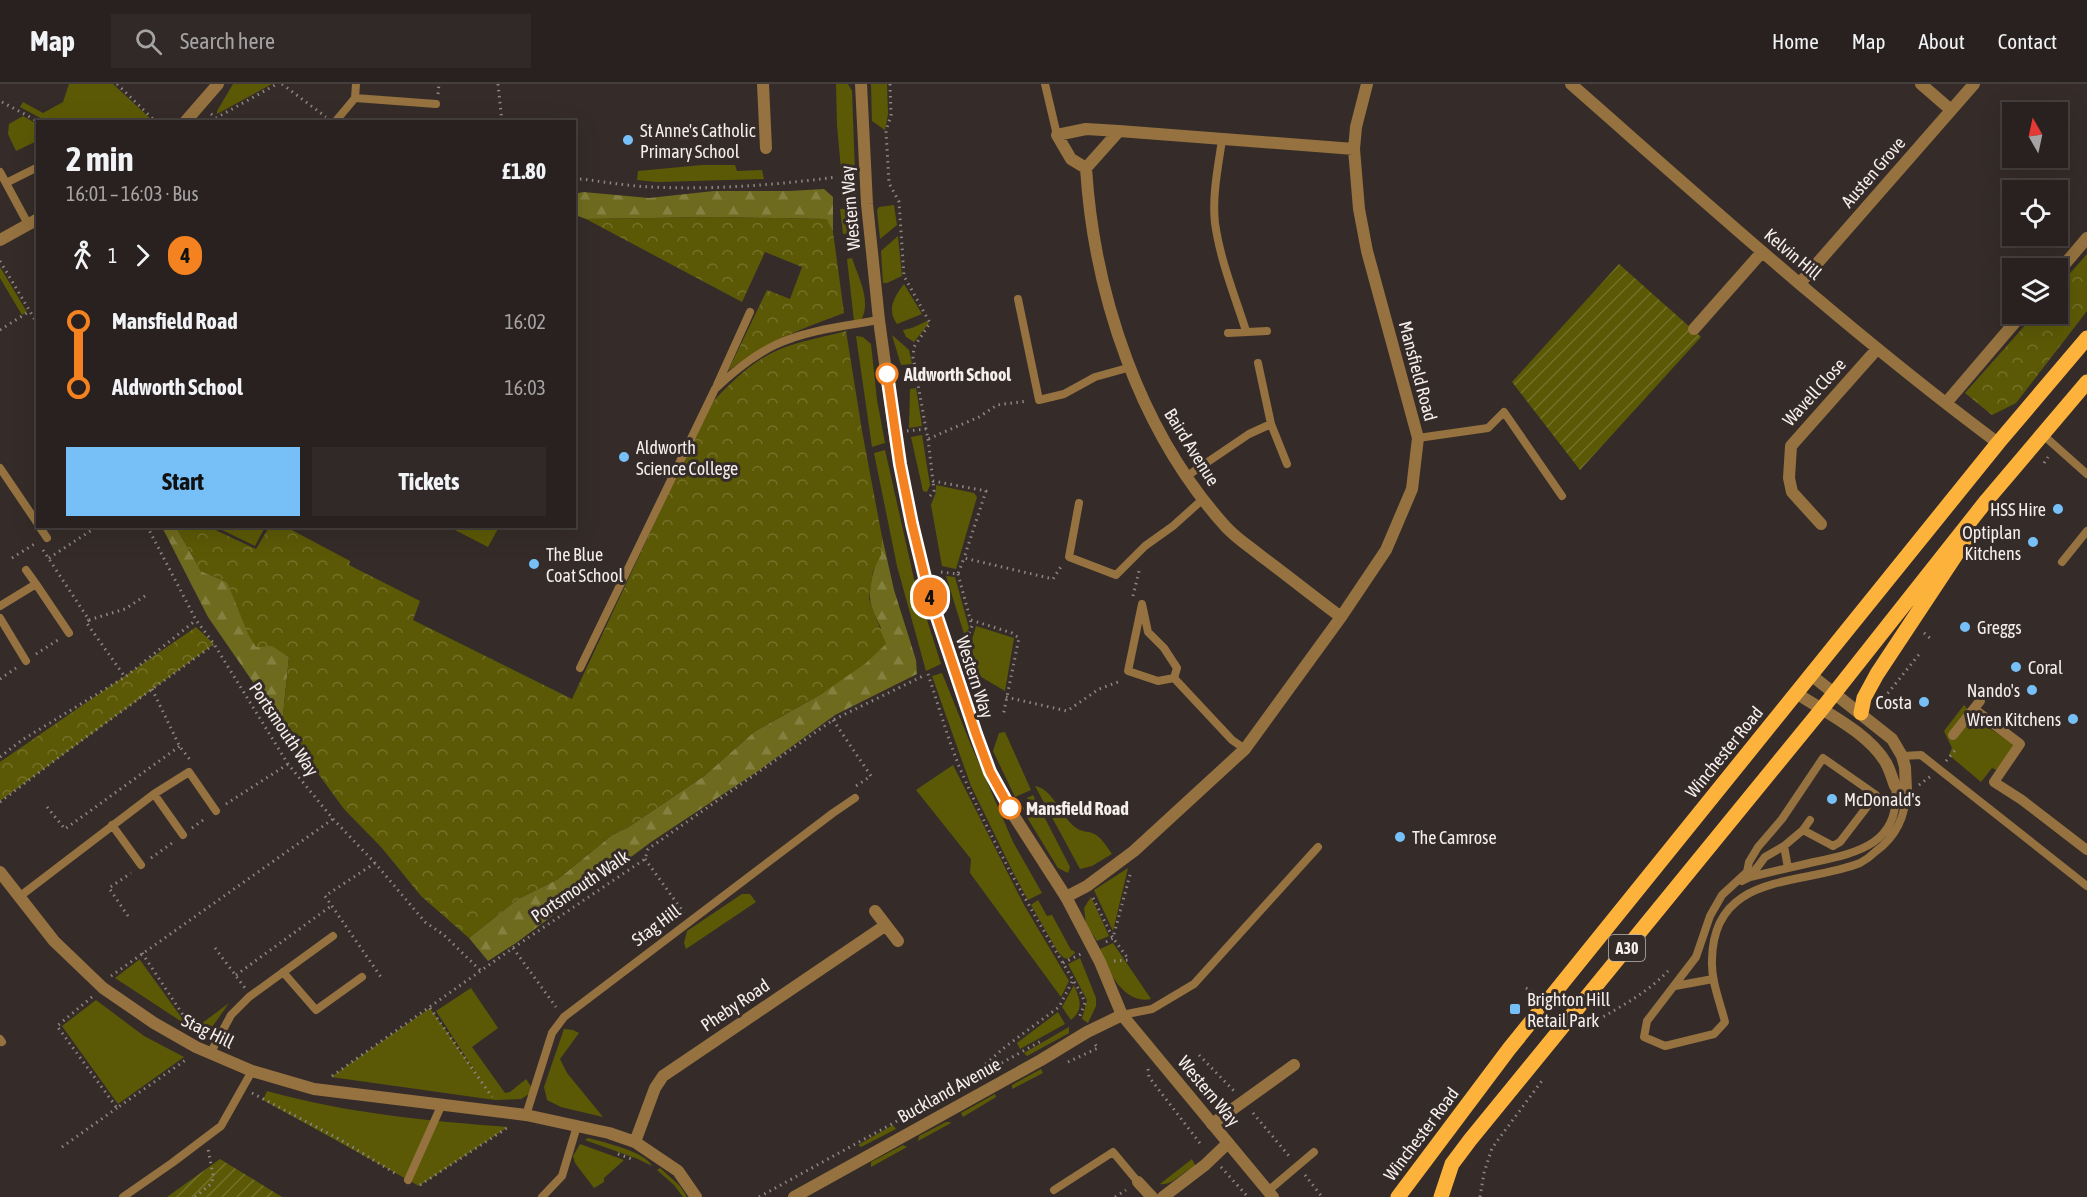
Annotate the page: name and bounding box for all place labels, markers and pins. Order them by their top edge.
place label: St Anne's Catholic Primary School [640,120,756,162]
marker: St Anne's Catholic Primary School [621,133,635,147]
marker: Aldworth School [876,363,898,385]
place label: Aldworth School [903,364,1011,385]
place label: Aldworth Science College [636,437,738,479]
marker: Aldworth Science College [617,450,631,464]
place label: HSS Hire [1990,499,2046,520]
marker: HSS Hire [2051,502,2065,516]
place label: Optiplan Kitchens [1962,522,2021,564]
marker: Optiplan Kitchens [2026,535,2040,549]
place label: The Blue Coat School [546,544,623,586]
marker: The Blue Coat School [527,557,541,571]
place label: Greggs [1977,617,2022,638]
marker: Greggs [1958,620,1972,634]
place label: Coral [2028,657,2063,678]
marker: Coral [2009,660,2023,674]
place label: Nando's [1967,680,2020,701]
marker: Nando's [2025,683,2039,697]
place label: Costa [1876,692,1912,713]
marker: Costa [1917,695,1931,709]
place label: Wren Kitchens [1967,709,2061,730]
marker: Wren Kitchens [2066,712,2080,726]
place label: McDonald's [1844,789,1921,810]
marker: McDonald's [1825,792,1839,806]
marker: Mansfield Road [999,797,1021,819]
place label: Mansfield Road [1026,798,1129,819]
place label: The Camrose [1412,827,1497,848]
marker: The Camrose [1393,830,1407,844]
place label: Brighton Hill Retail Park [1527,989,1610,1031]
marker: Brighton Hill Retail Park [1508,1002,1522,1016]

